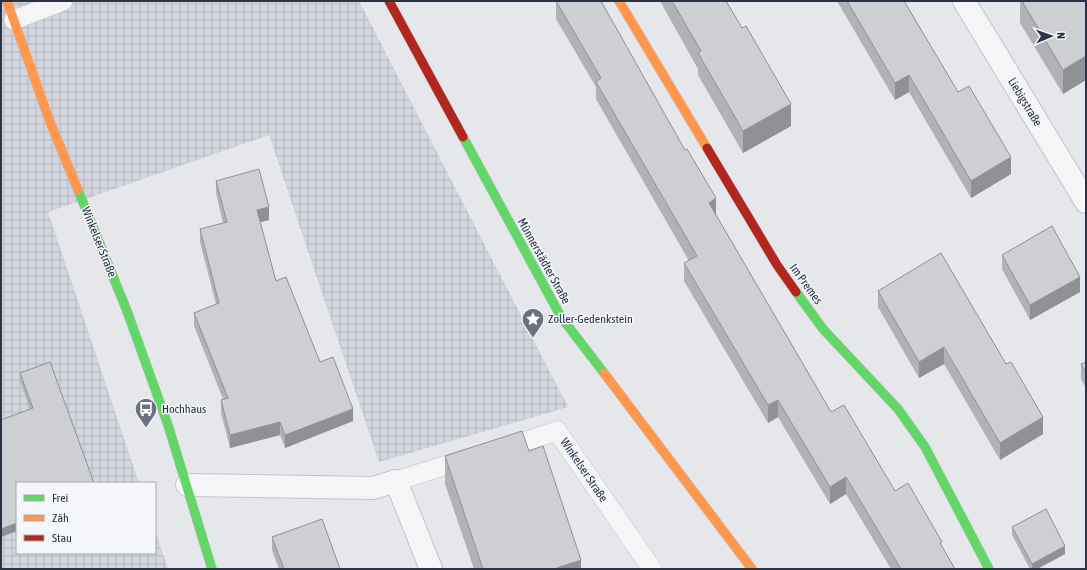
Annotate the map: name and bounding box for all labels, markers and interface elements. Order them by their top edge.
north arrow [1031,16,1071,56]
text: N [1055,32,1067,39]
street label: Liebigstraße [1005,75,1045,129]
street label: Winkelser Straße [79,205,119,279]
street label: Münnerstädter Straße [515,216,573,306]
street label: Im Premes [787,261,825,307]
place icon: Zoller-Gedenkstein [520,306,546,339]
place label: Zoller-Gedenkstein [548,312,633,326]
bus stop icon: Hochhaus [133,396,159,429]
place label: Hochhaus [162,402,206,416]
street label: Winkelser Straße [557,435,611,505]
legend [16,482,156,554]
text: Frei [52,491,68,505]
text: Zäh [52,511,69,525]
text: Stau [52,531,72,545]

